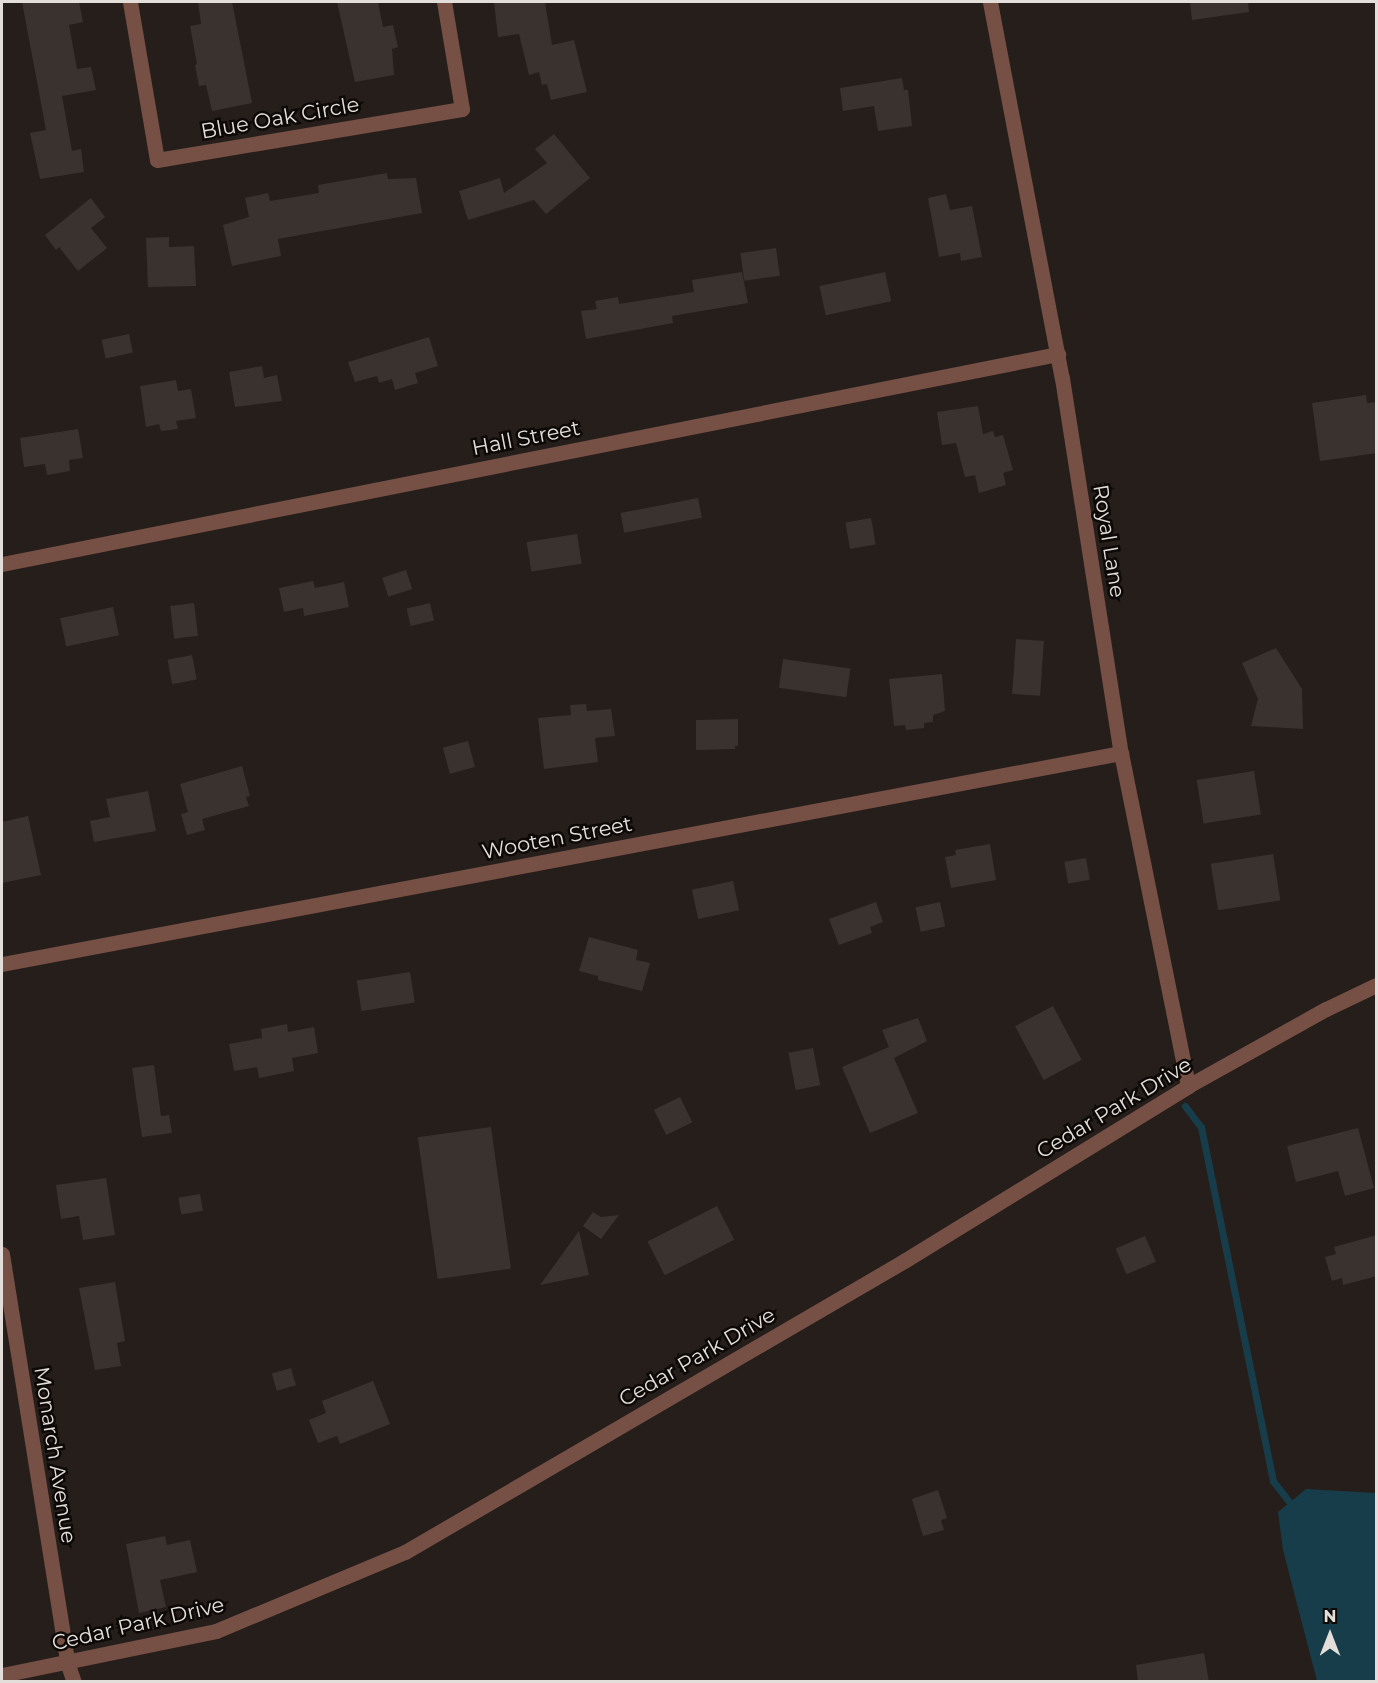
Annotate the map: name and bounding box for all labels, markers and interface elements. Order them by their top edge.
street label: Blue Oak Circle [199,92,361,144]
street label: Hall Street [470,415,582,461]
street label: Royal Lane [1088,483,1130,599]
street label: Wooten Street [480,811,634,865]
street label: Cedar Park Drive [1032,1052,1196,1164]
street label: Cedar Park Drive [614,1302,780,1412]
street label: Monarch Avenue [29,1365,81,1545]
street label: Cedar Park Drive [49,1592,227,1656]
north arrow [1300,1605,1360,1665]
text: N [1324,1607,1336,1626]

